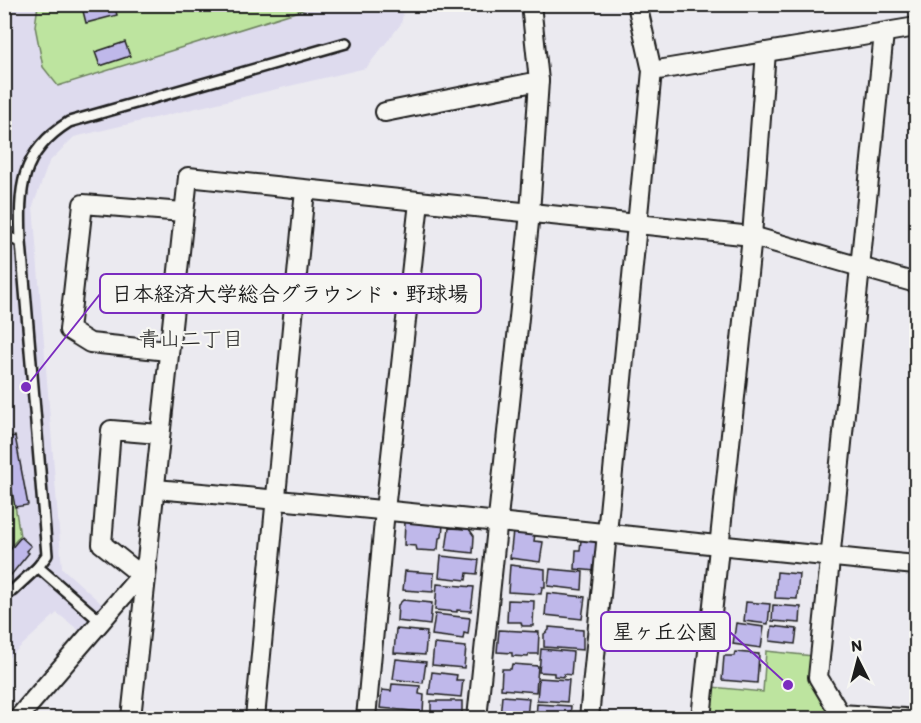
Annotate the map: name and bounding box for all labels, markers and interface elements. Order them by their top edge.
callout: 日本経済大学総合グラウンド・野球場 [100,274,481,313]
text: 日本経済大学総合グラウンド・野球場 [112,281,469,306]
district label: 青山二丁目 [139,326,244,351]
callout: 星ヶ丘公園 [601,612,730,651]
text: 星ヶ丘公園 [613,619,718,644]
north arrow [828,630,888,690]
text: N [850,636,863,656]

